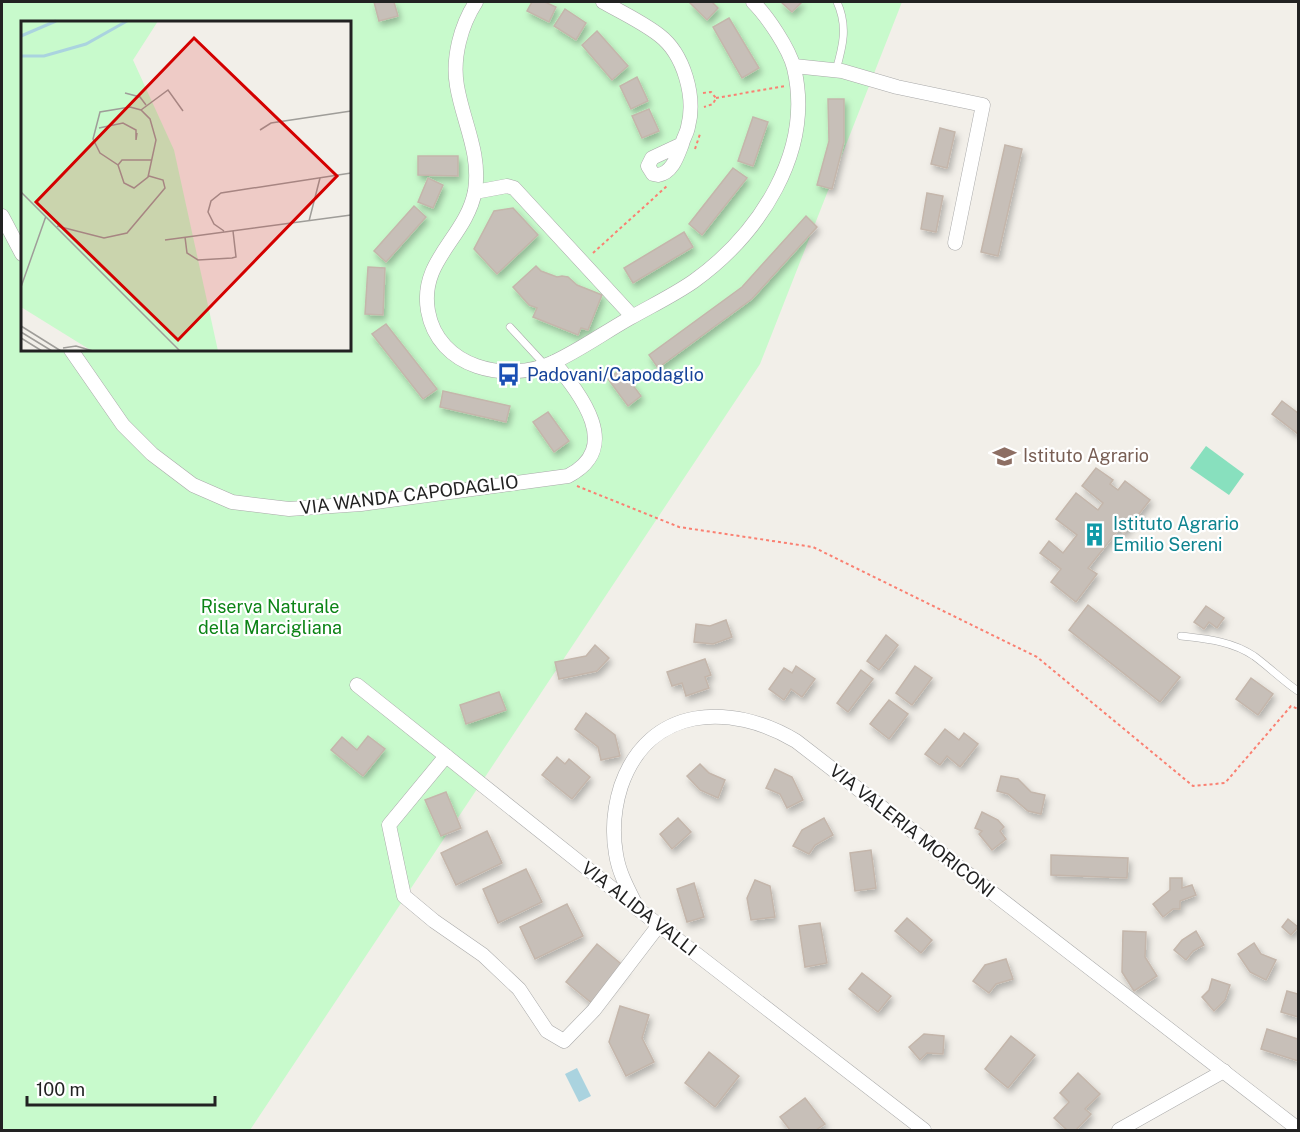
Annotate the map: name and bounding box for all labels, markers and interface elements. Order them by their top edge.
inset map [21,21,351,351]
bus stop icon: Padovani/Capodaglio [496,362,522,388]
place label: Padovani/Capodaglio [527,364,704,385]
school or university icon: Istituto Agrario [992,443,1018,469]
place label: Istituto Agrario [1023,445,1149,466]
street label: VIA WANDA CAPODAGLIO [298,471,519,518]
place label: Istituto Agrario Emilio Sereni [1113,513,1239,555]
building icon: Istituto Agrario Emilio Sereni [1082,521,1108,547]
park label: Riserva Naturale della Marcigliana [198,596,342,638]
street label: VIA VALERIA MORICONI [826,760,999,902]
street label: VIA ALIDA VALLI [578,857,701,960]
scale bar [27,1069,214,1107]
text: 100 m [36,1079,85,1100]

